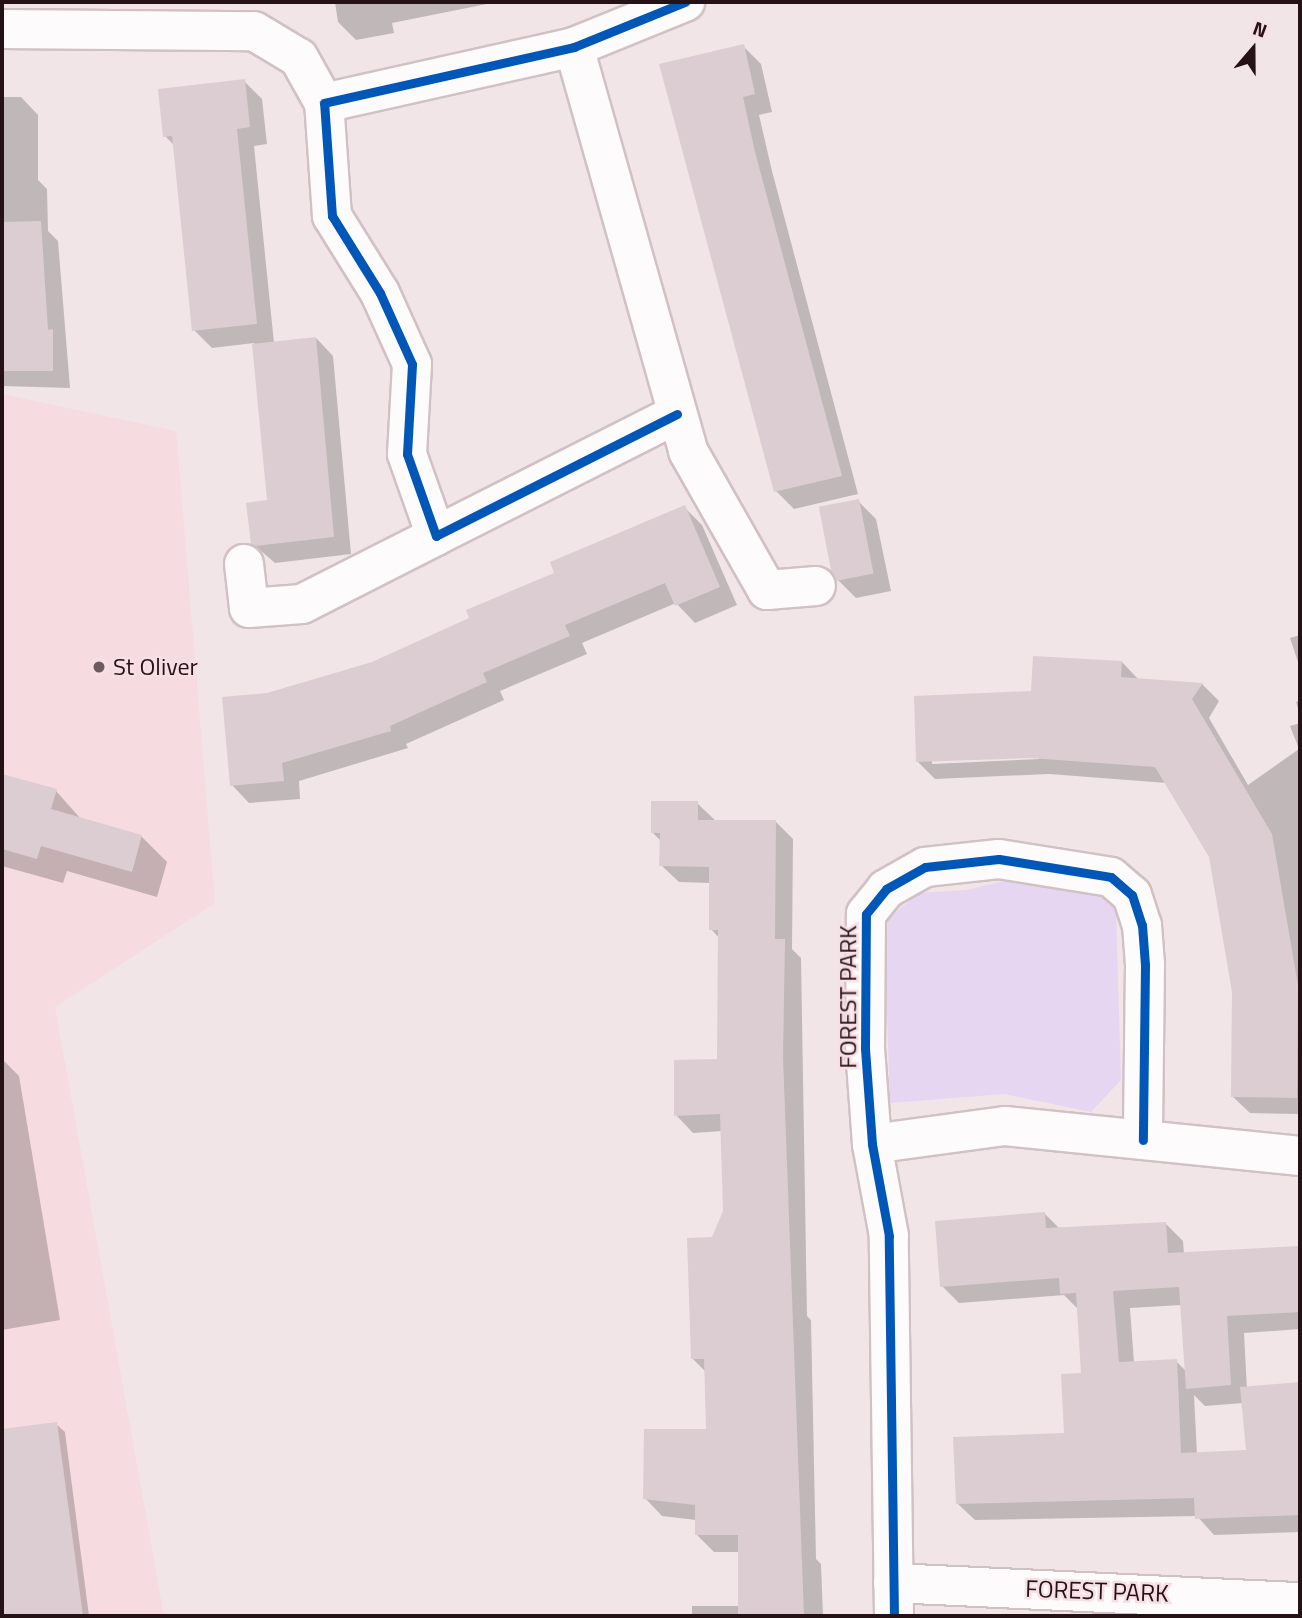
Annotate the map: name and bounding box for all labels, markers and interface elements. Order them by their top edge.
text: N [1249,13,1271,45]
north arrow [1218,14,1288,84]
place label: St Oliver [113,653,198,681]
marker: St Oliver [91,659,107,675]
street label: FOREST PARK [834,925,862,1069]
street label: FOREST PARK [1025,1574,1169,1608]

